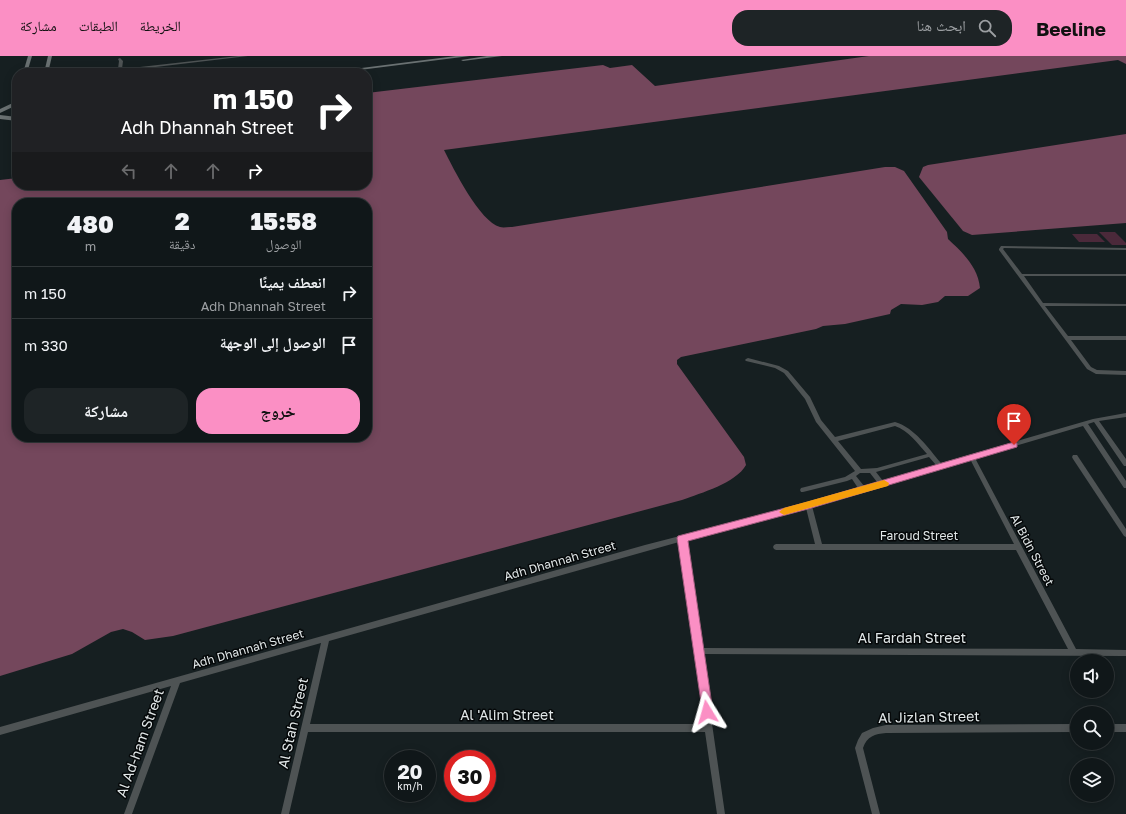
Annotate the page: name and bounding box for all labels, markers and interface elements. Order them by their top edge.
search box [732,10,1012,46]
text: ابحث هنا [916,16,966,34]
text: مشاركة [20,17,57,34]
text: الطبقات [79,17,118,34]
text: الخريطة [140,17,181,34]
icon: search [976,17,998,39]
text: Beeline [1036,17,1106,40]
text: 150 m [213,82,294,115]
icon: right [308,84,360,136]
text: Adh Dhannah Street [120,116,294,138]
icon: left [118,160,140,182]
icon: ahead [160,160,182,182]
icon: ahead [202,160,224,182]
icon: right [244,160,266,182]
text: 2 [175,206,190,235]
text: 15:58 [250,206,317,235]
text: 480 [67,209,114,238]
text: دقيقة [169,236,195,252]
text: الوصول [266,236,302,252]
text: m [85,238,96,254]
text: انعطف يمينًا [259,273,326,291]
icon: right [338,282,360,304]
text: 150 m [24,284,66,302]
text: Adh Dhannah Street [201,298,326,314]
text: الوصول إلى الوجهة [220,333,326,351]
icon: arrive [338,334,360,356]
text: 330 m [24,336,68,354]
button: مشاركة [24,388,188,434]
button: خروج [196,388,360,434]
pin [997,404,1031,445]
icon: arrive [1003,410,1025,432]
street label: Al Bidn Street [1007,511,1058,588]
street label: Faroud Street [880,528,958,543]
street label: Adh Dhannah Street [502,537,618,584]
street label: Adh Dhannah Street [190,625,306,672]
street label: Al Fardah Street [858,629,966,646]
map controls [1070,654,1114,802]
button: sound [1070,654,1114,698]
street label: Al Stah Street [274,676,311,770]
street label: Al Ad-ham Street [112,686,167,799]
position arrow [686,691,728,733]
street label: Al 'Alim Street [460,706,554,723]
button: search [1070,706,1114,750]
street label: Al Jizlan Street [878,707,980,726]
speed limit sign: 30 [444,750,496,802]
button: layers [1070,758,1114,802]
text: 20 [397,759,423,783]
text: km/h [397,780,423,792]

